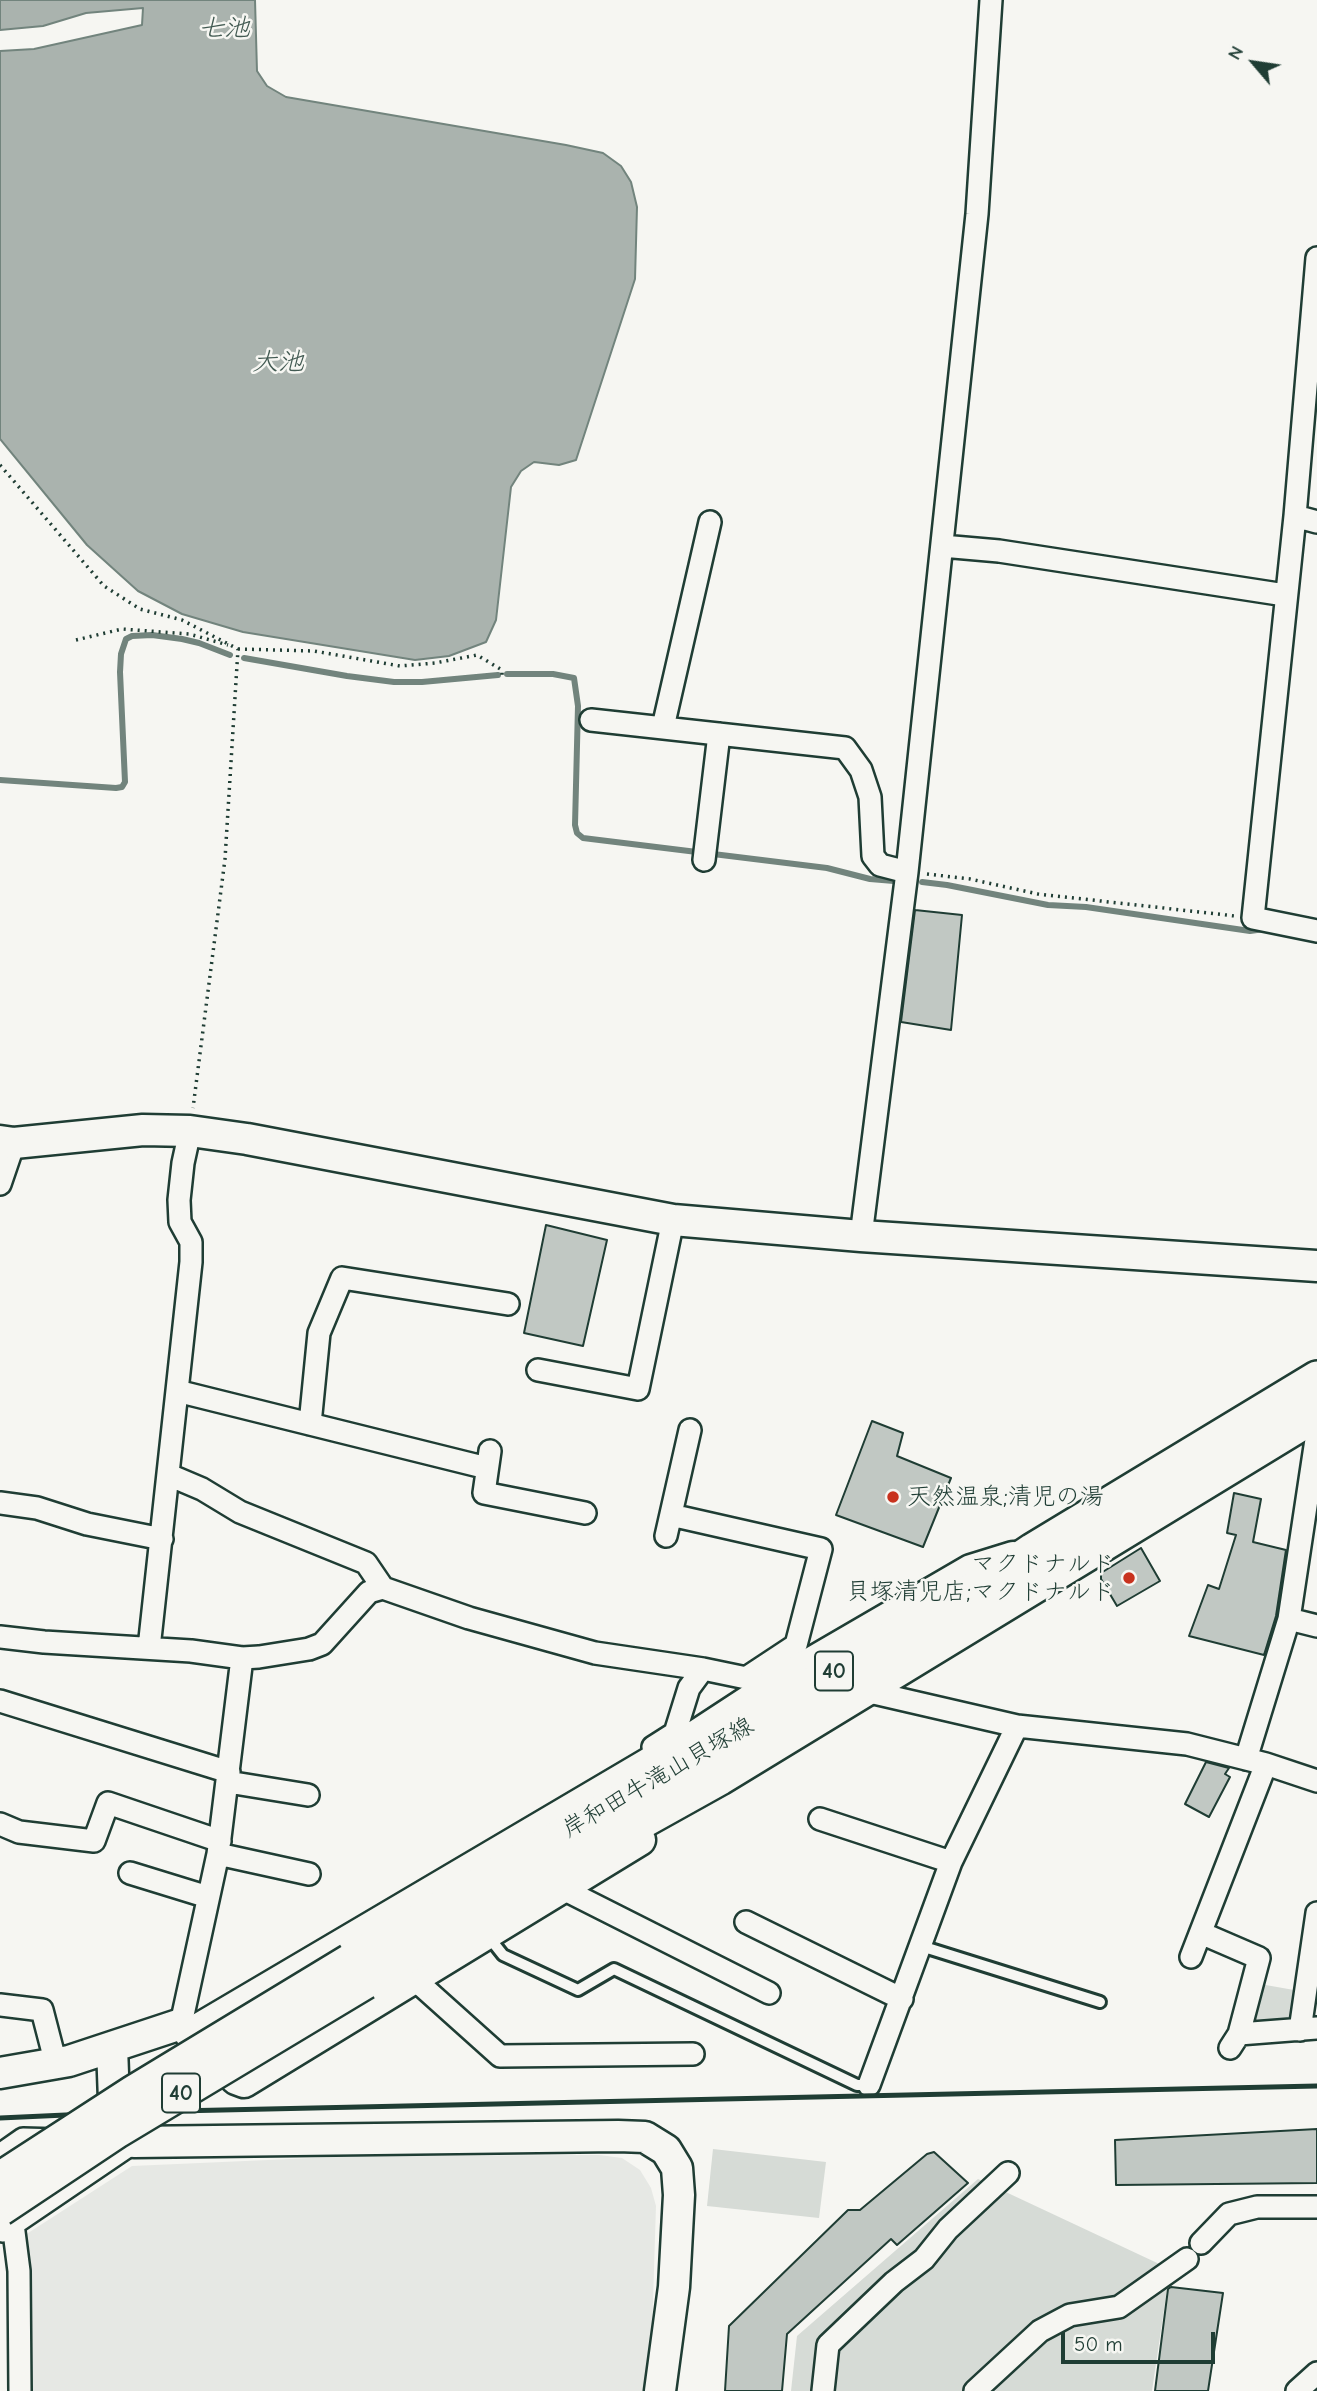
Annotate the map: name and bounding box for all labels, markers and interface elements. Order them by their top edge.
water label: 七池 [198,13,250,45]
north arrow [1219,28,1289,98]
text: N [1223,42,1248,64]
water label: 大池 [252,347,304,379]
place label: 天然温泉;清児の湯 [907,1483,1104,1511]
marker: 天然温泉;清児の湯 [885,1489,901,1505]
place label: マクドナルド 貝塚清児店;マクドナルド [846,1550,1115,1606]
marker: マクドナルド 貝塚清児店;マクドナルド [1121,1570,1137,1586]
road number: 40 [815,1652,853,1690]
street label: 岸和田牛滝山貝塚線 [557,1712,759,1844]
road number: 40 [162,2074,200,2112]
scale bar [1065,2318,1219,2362]
text: 50 m [1074,2332,1123,2356]

